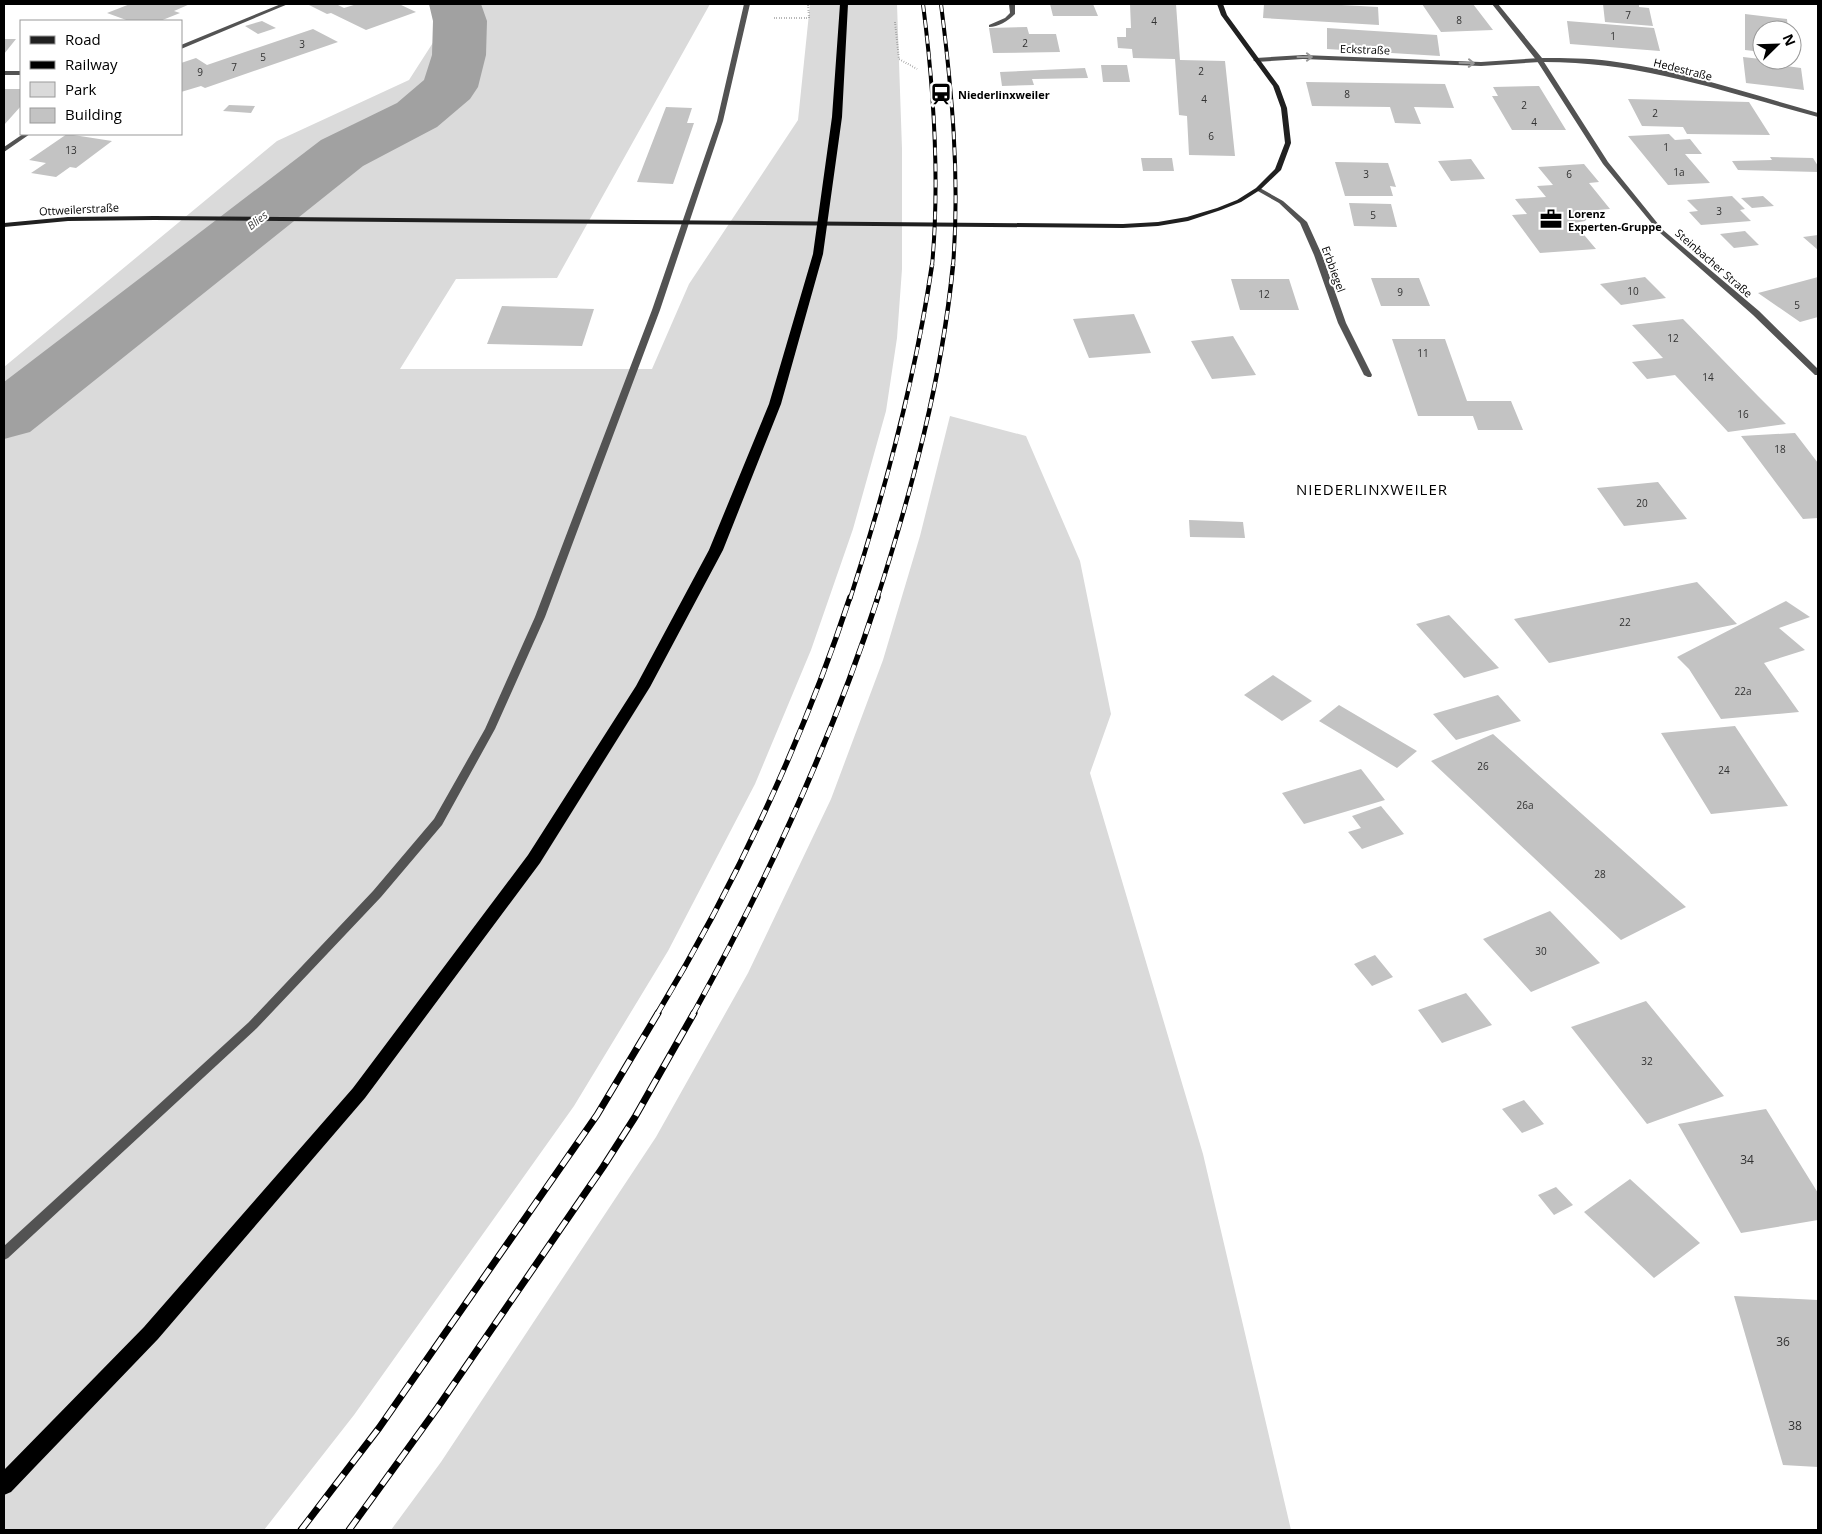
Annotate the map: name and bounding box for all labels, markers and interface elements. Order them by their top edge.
house number: 7 [1625,8,1631,22]
house number: 8 [1456,13,1462,27]
house number: 4 [1151,14,1157,28]
legend [20,20,182,135]
north arrow [1752,20,1802,70]
text: Road [65,29,101,49]
house number: 1 [1610,29,1616,43]
text: N [1778,31,1800,49]
house number: 2 [1022,36,1028,50]
house number: 3 [299,37,305,51]
street label: Eckstraße [1340,41,1390,57]
house number: 5 [260,50,266,64]
one-way arrow [1296,53,1312,62]
text: Railway [65,54,118,74]
street label: Hedestraße [1652,54,1714,84]
one-way arrow [1459,59,1475,68]
house number: 7 [231,60,237,74]
house number: 2 [1198,64,1204,78]
house number: 9 [197,65,203,79]
text: Park [65,79,96,99]
station icon: Niederlinxweiler [928,81,954,107]
place label: Niederlinxweiler [958,87,1050,102]
house number: 8 [1344,87,1350,101]
house number: 4 [1201,92,1207,106]
house number: 2 [1521,98,1527,112]
text: Building [65,104,122,124]
house number: 2 [1652,106,1658,120]
house number: 4 [1531,115,1537,129]
house number: 6 [1208,129,1214,143]
house number: 1 [1663,140,1669,154]
house number: 13 [65,143,77,157]
house number: 1a [1673,165,1685,179]
house number: 3 [1363,167,1369,181]
house number: 6 [1566,167,1572,181]
street label: Ottweilerstraße [39,199,119,219]
house number: 3 [1716,204,1722,218]
office icon: Lorenz Experten-Gruppe [1538,206,1564,232]
place label: Lorenz Experten-Gruppe [1568,206,1662,234]
water label: Blies [244,207,271,233]
house number: 5 [1370,208,1376,222]
street label: Steinbacher Straße [1672,225,1756,301]
street label: Erbbiegel [1319,244,1349,294]
house number: 10 [1627,284,1639,298]
house number: 9 [1397,285,1403,299]
house number: 12 [1258,287,1270,301]
house number: 5 [1794,298,1800,312]
house number: 12 [1667,331,1679,345]
house number: 11 [1417,346,1429,360]
house number: 14 [1702,370,1714,384]
house number: 16 [1737,407,1749,421]
house number: 18 [1774,442,1786,456]
district label: NIEDERLINXWEILER [1296,479,1448,499]
house number: 20 [1636,496,1648,510]
house number: 22 [1619,615,1631,629]
house number: 22a [1735,684,1752,698]
house number: 26 [1477,759,1489,773]
house number: 24 [1718,763,1730,777]
house number: 26a [1517,798,1534,812]
house number: 28 [1594,867,1606,881]
house number: 30 [1535,944,1547,958]
house number: 32 [1641,1054,1653,1068]
house number: 34 [1740,1151,1754,1168]
house number: 36 [1776,1333,1790,1350]
house number: 38 [1788,1417,1802,1434]

